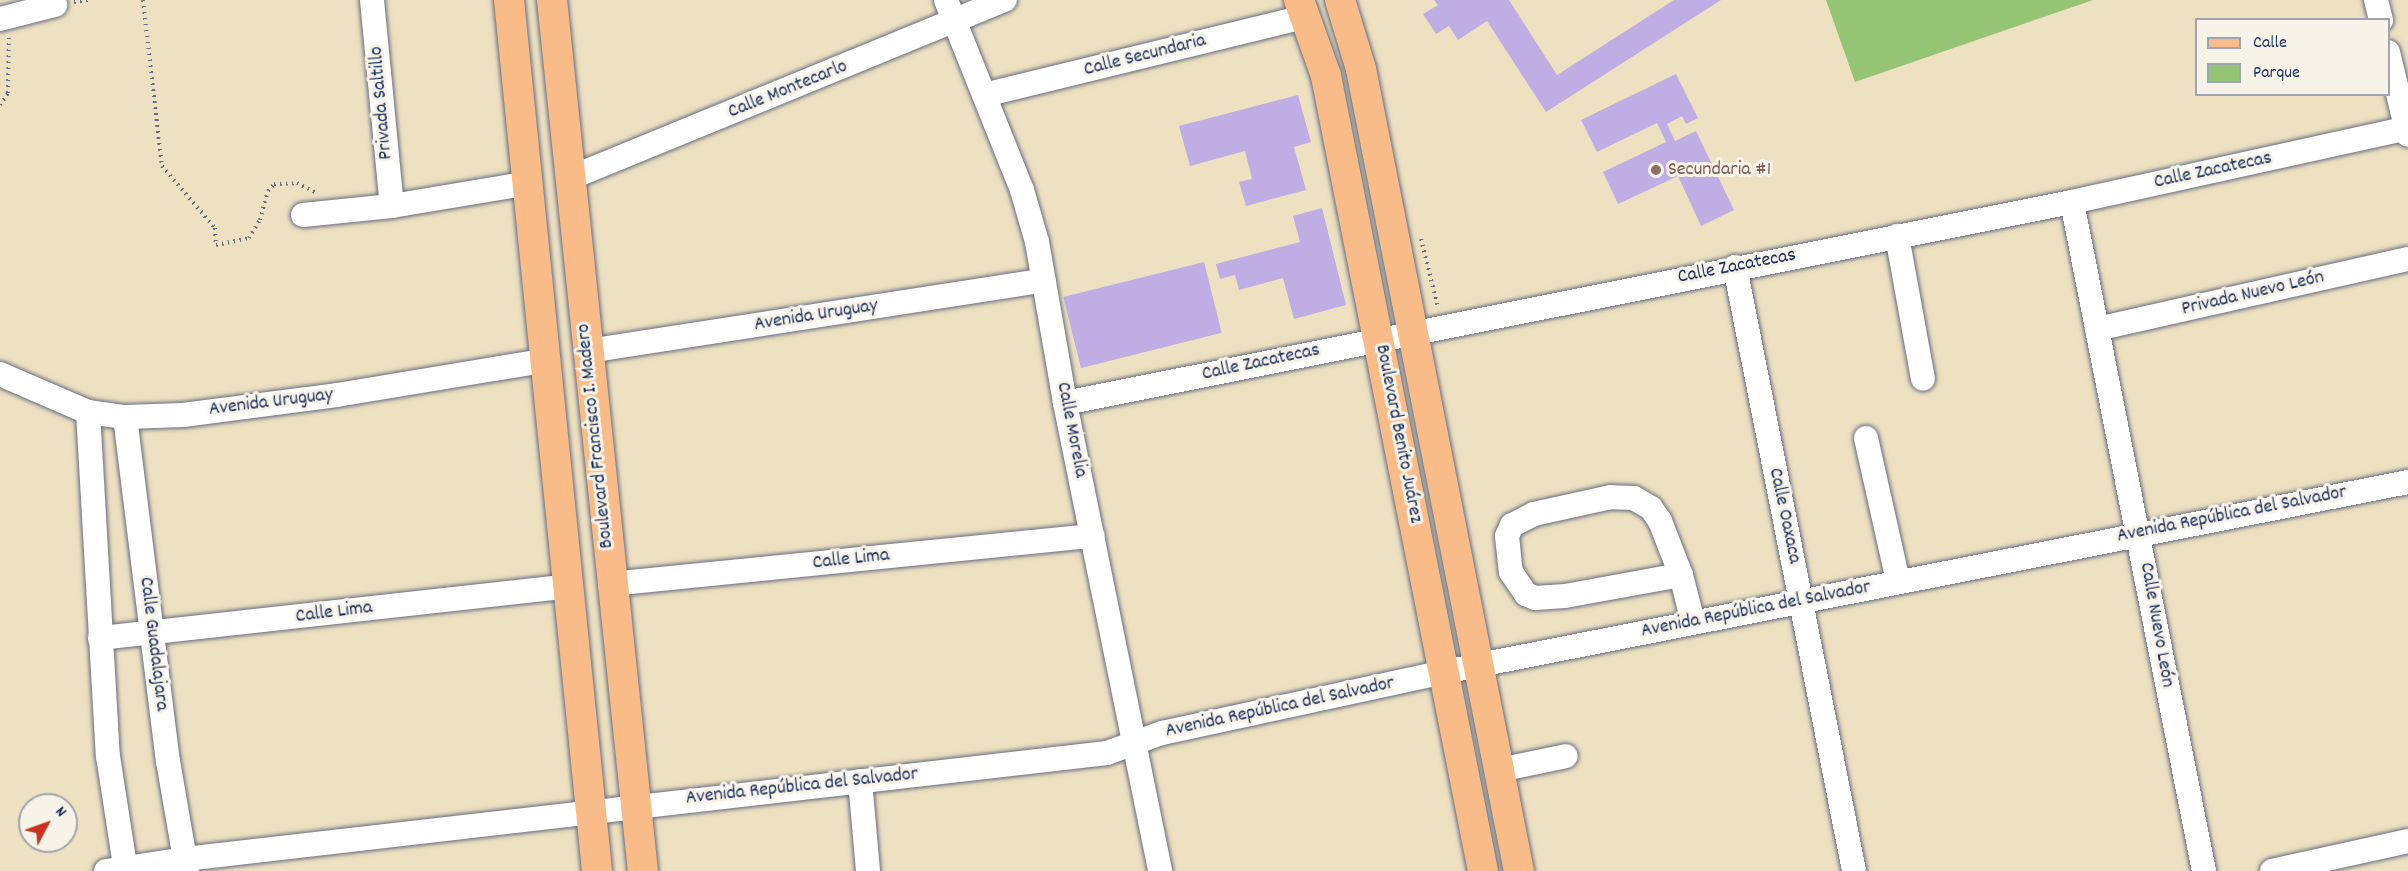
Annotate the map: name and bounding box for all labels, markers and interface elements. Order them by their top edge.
legend [2195,18,2390,96]
street label: Calle Secundaria [1082,29,1208,83]
text: Calle [2253,31,2287,56]
street label: Privada Saltillo [365,45,399,161]
street label: Calle Montecarlo [725,55,851,125]
text: Parque [2253,61,2300,86]
street label: Calle Zacatecas [2152,147,2274,195]
place label: Secundaria #1 [1668,158,1771,182]
marker: Secundaria #1 [1649,163,1663,177]
street label: Calle Zacatecas [1676,244,1798,290]
street label: Privada Nuevo León [2179,266,2327,322]
street label: Avenida Uruguay [752,294,880,338]
street label: Boulevard Francisco I. Madero [572,322,620,550]
street label: Calle Zacatecas [1200,339,1322,387]
street label: Boulevard Benito Juárez [1369,343,1427,525]
street label: Calle Morelia [1050,380,1092,480]
street label: Avenida Uruguay [208,383,334,423]
street label: Calle Oaxaca [1762,466,1806,566]
street label: Avenida República del Salvador [2115,481,2349,549]
street label: Calle Lima [811,544,891,576]
street label: Calle Nuevo León [2133,561,2179,689]
street label: Calle Guadalajara [133,576,173,712]
street label: Avenida República del Salvador [1639,576,1873,644]
street label: Calle Lima [294,596,374,630]
street label: Avenida República del Salvador [1163,672,1397,744]
street label: Avenida República del Salvador [685,763,919,811]
north arrow [18,793,78,853]
text: N [49,802,72,823]

